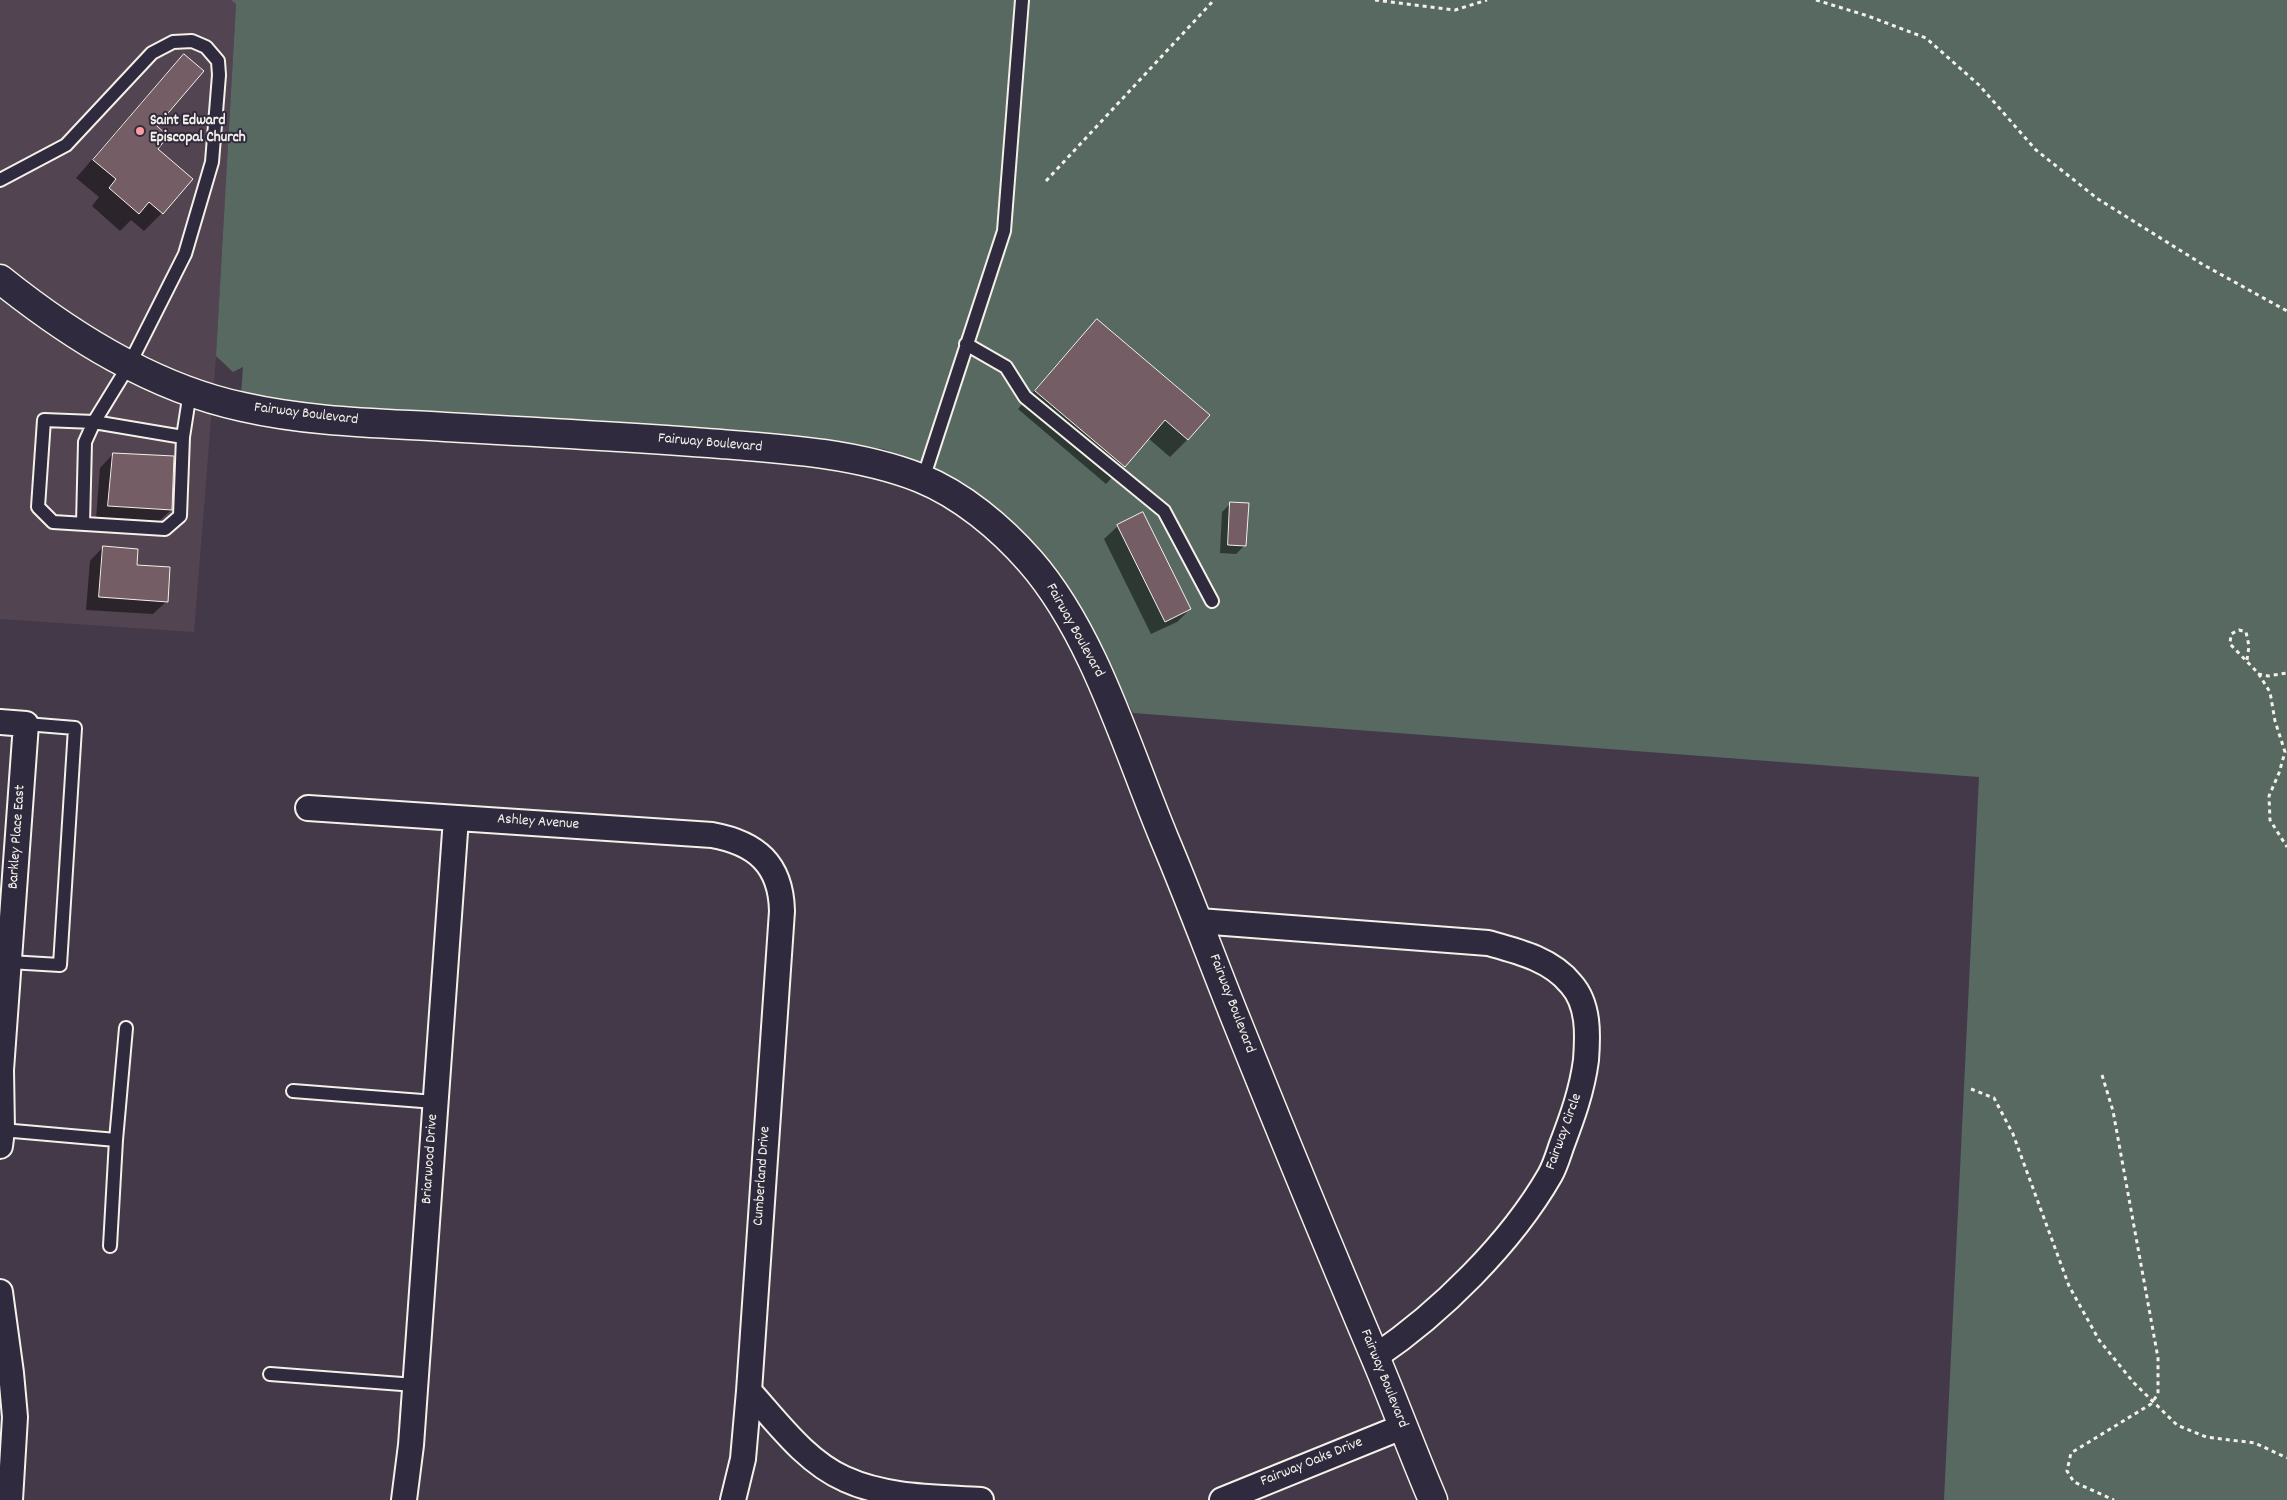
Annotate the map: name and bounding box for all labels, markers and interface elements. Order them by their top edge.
place label: Saint Edward Episcopal Church [150,113,246,148]
marker: Saint Edward Episcopal Church [134,125,146,137]
street label: Fairway Boulevard [253,400,359,430]
street label: Fairway Boulevard [657,430,763,458]
street label: Fairway Boulevard [1041,581,1107,681]
street label: Barkley Place East [5,784,31,890]
street label: Ashley Avenue [496,811,580,835]
street label: Fairway Boulevard [1204,952,1258,1056]
street label: Fairway Circle [1543,1091,1587,1173]
street label: Briarwood Drive [419,1113,443,1205]
street label: Cumberland Drive [751,1126,775,1226]
street label: Fairway Boulevard [1355,1327,1411,1431]
street label: Fairway Oaks Drive [1258,1434,1366,1492]

